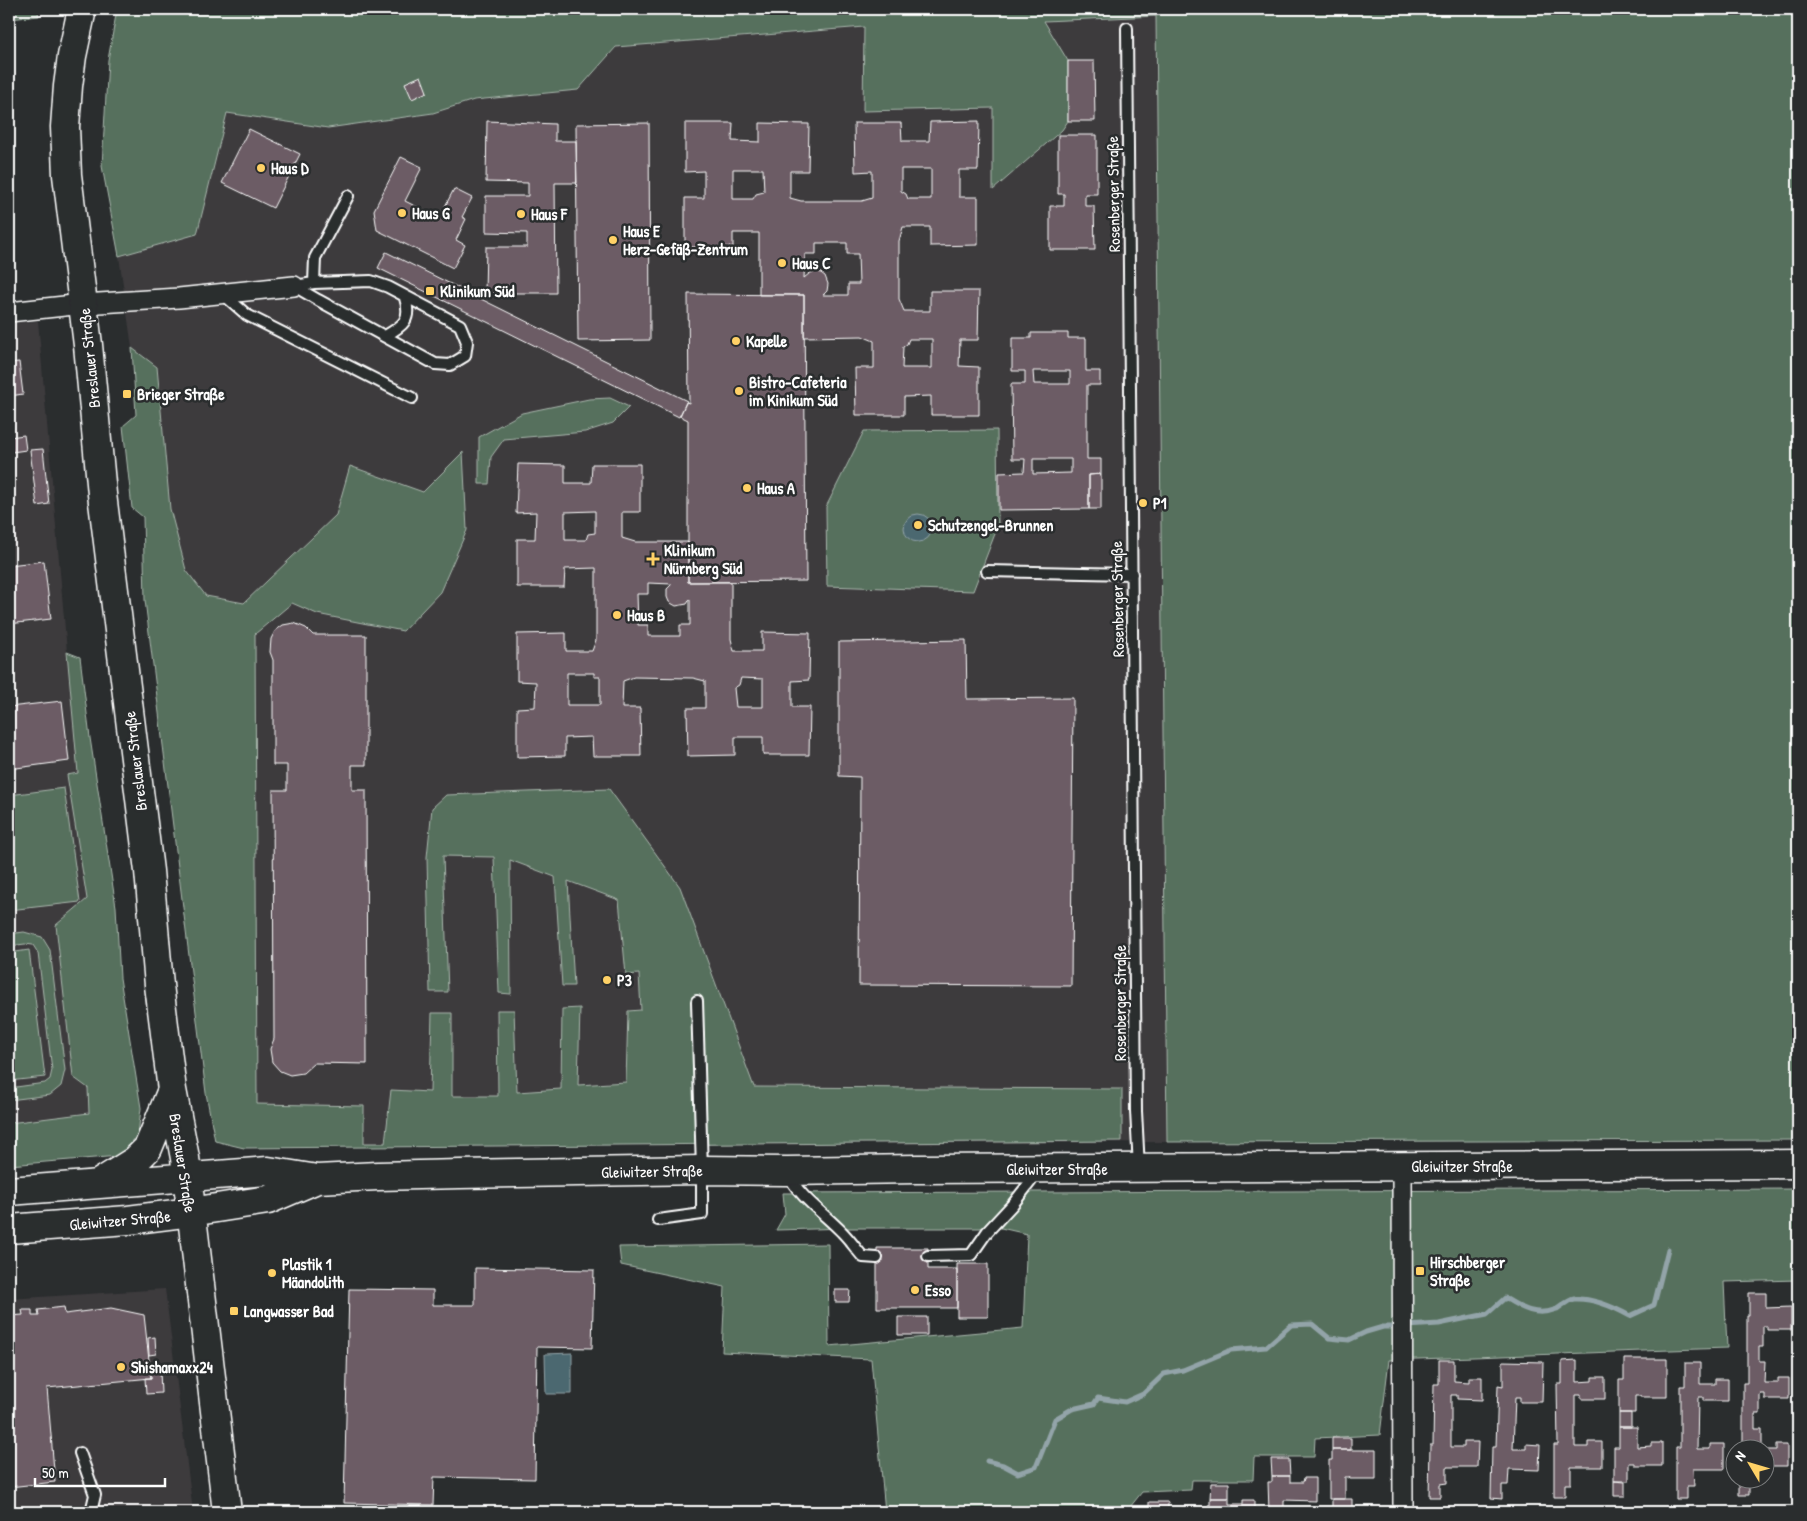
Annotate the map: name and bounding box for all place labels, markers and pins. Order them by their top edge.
place label: Haus D [271,157,309,179]
marker: Haus D [255,162,267,174]
place label: Haus G [412,202,450,224]
place label: Haus F [531,203,568,225]
marker: Haus G [396,207,408,219]
marker: Haus F [515,208,527,220]
place label: Haus E Herz-Gefäß-Zentrum [623,220,748,261]
marker: Haus E Herz-Gefäß-Zentrum [607,234,619,246]
place label: Haus C [792,252,831,274]
marker: Haus C [776,257,788,269]
place label: Klinikum Süd [440,280,515,302]
marker: Klinikum Süd [424,285,436,297]
place label: Kapelle [746,330,788,353]
marker: Kapelle [730,335,742,347]
place label: Bistro-Cafeteria im Kinikum Süd [749,371,847,411]
place label: Brieger Straße [137,383,225,406]
marker: Bistro-Cafeteria im Kinikum Süd [733,385,745,397]
marker: Brieger Straße [121,388,133,400]
place label: Haus A [757,477,795,499]
marker: Haus A [741,482,753,494]
place label: P1 [1153,492,1167,514]
marker: P1 [1137,497,1149,509]
place label: Schutzengel-Brunnen [928,514,1054,537]
marker: Schutzengel-Brunnen [912,519,924,531]
place label: Klinikum Nürnberg Süd [664,539,743,580]
marker: Klinikum Nürnberg Süd [646,552,660,566]
place label: Haus B [627,604,665,626]
marker: Haus B [611,609,623,621]
place label: P3 [617,969,632,991]
marker: P3 [601,974,613,986]
place label: Hirschberger Straße [1430,1251,1506,1292]
place label: Plastik 1 Mäandolith [282,1253,344,1293]
marker: Hirschberger Straße [1414,1265,1426,1277]
marker: Plastik 1 Mäandolith [266,1267,278,1279]
place label: Esso [925,1279,951,1301]
marker: Esso [909,1284,921,1296]
place label: Langwasser Bad [244,1300,334,1323]
marker: Langwasser Bad [228,1305,240,1317]
place label: Shishamaxx24 [131,1356,213,1378]
marker: Shishamaxx24 [115,1361,127,1373]

